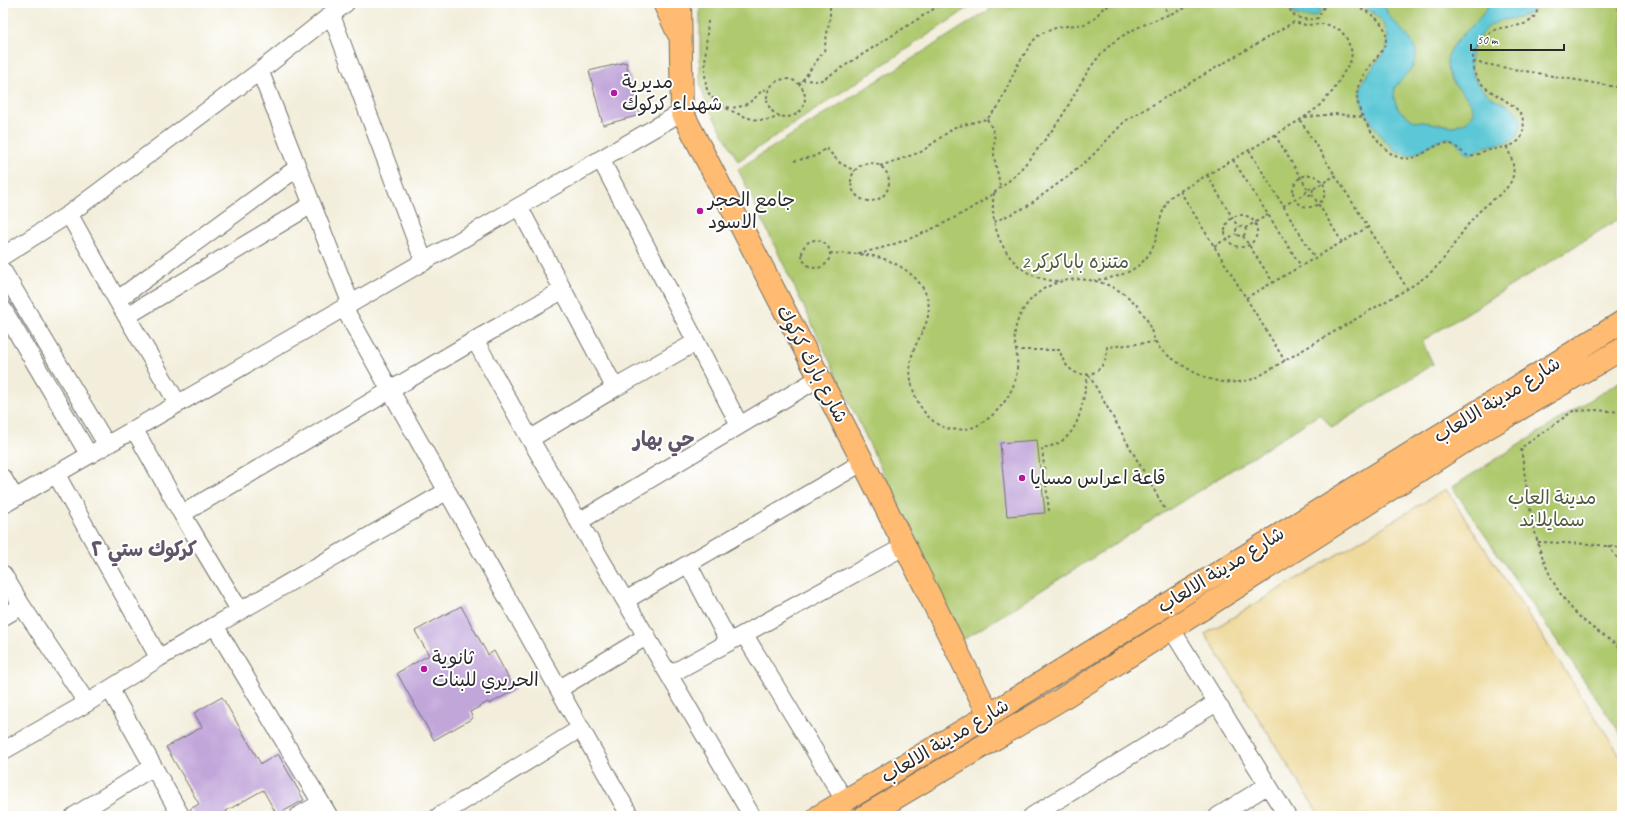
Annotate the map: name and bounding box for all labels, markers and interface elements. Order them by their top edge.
scale bar [1471,26,1564,52]
text: 50 m [1477,32,1499,48]
place label: مديرية شهداء كركوك [622,70,722,116]
marker: مديرية شهداء كركوك [609,88,619,98]
place label: جامع الحجر الاسود [706,188,795,234]
marker: جامع الحجر الاسود [695,206,705,216]
park label: متنزه باباكركر 2 [1021,250,1129,274]
street label: شارع بارك كركوك [770,301,853,427]
street label: شارع مدينة الالعاب [1429,351,1566,450]
district label: حي بهار [631,427,695,457]
place label: قاعة اعراس مسايا [1030,466,1166,490]
marker: قاعة اعراس مسايا [1017,473,1027,483]
park label: مدينة العاب سمايلاند [1508,486,1596,532]
street label: شارع مدينة الالعاب [1153,521,1290,620]
district label: كركوك ستي ٢ [91,537,197,567]
place label: ثانوية الحريري للبنات [432,646,539,694]
marker: ثانوية الحريري للبنات [419,664,429,674]
street label: شارع مدينة الالعاب [877,693,1014,790]

